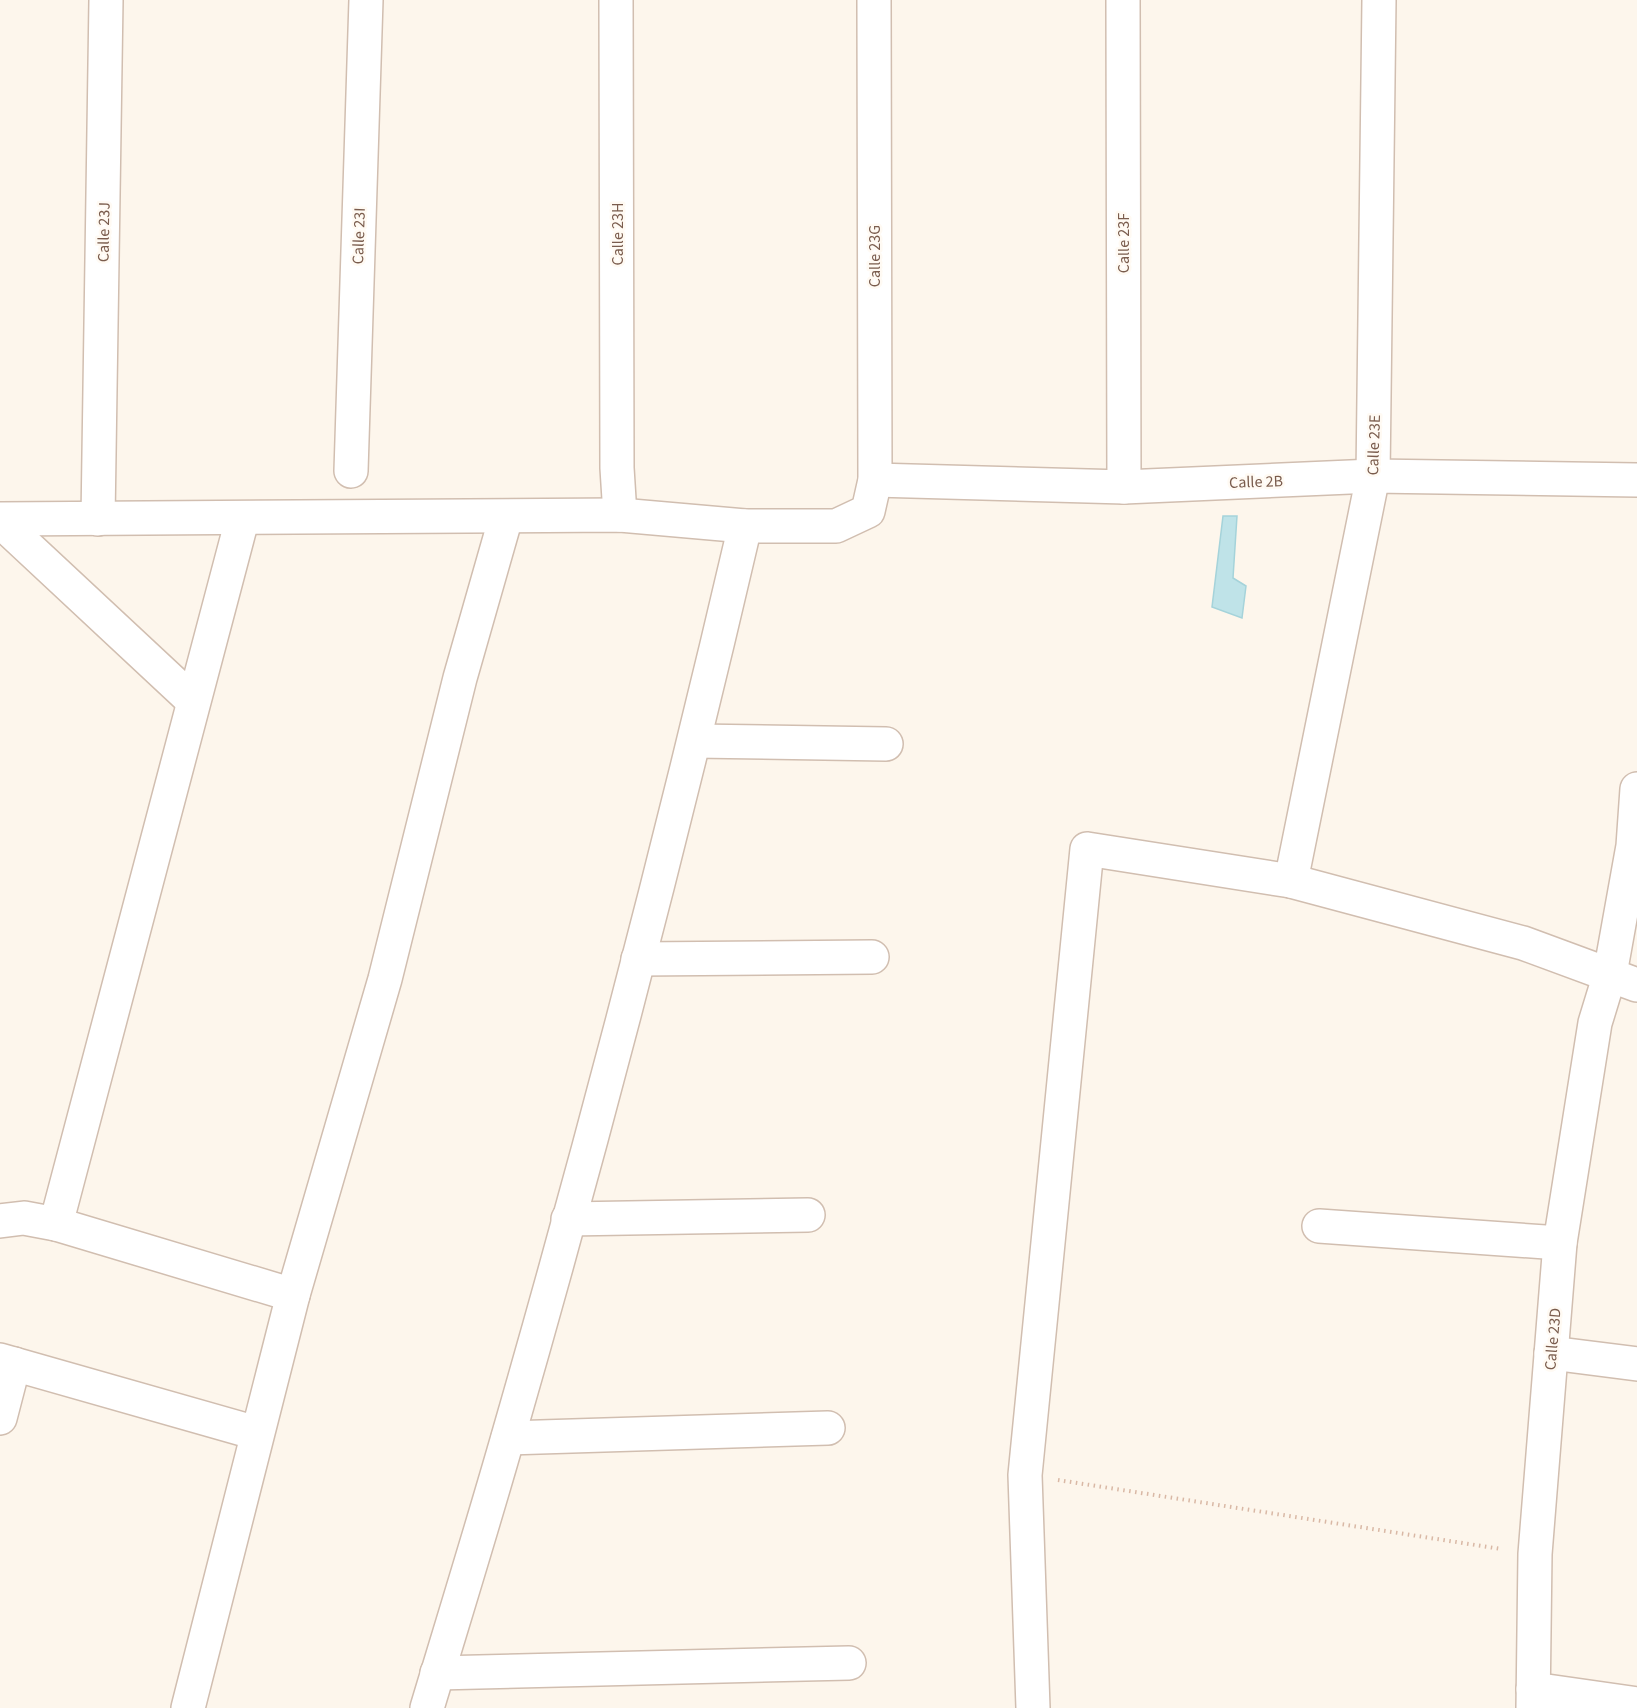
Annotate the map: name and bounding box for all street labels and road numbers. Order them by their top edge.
street label: Calle 23J [92,202,116,262]
street label: Calle 23H [607,203,629,265]
street label: Calle 23I [347,207,371,265]
street label: Calle 23F [1113,213,1135,273]
street label: Calle 23G [864,225,886,287]
street label: Calle 23E [1362,414,1386,476]
street label: Calle 2B [1229,470,1283,494]
street label: Calle 23D [1539,1307,1567,1371]

